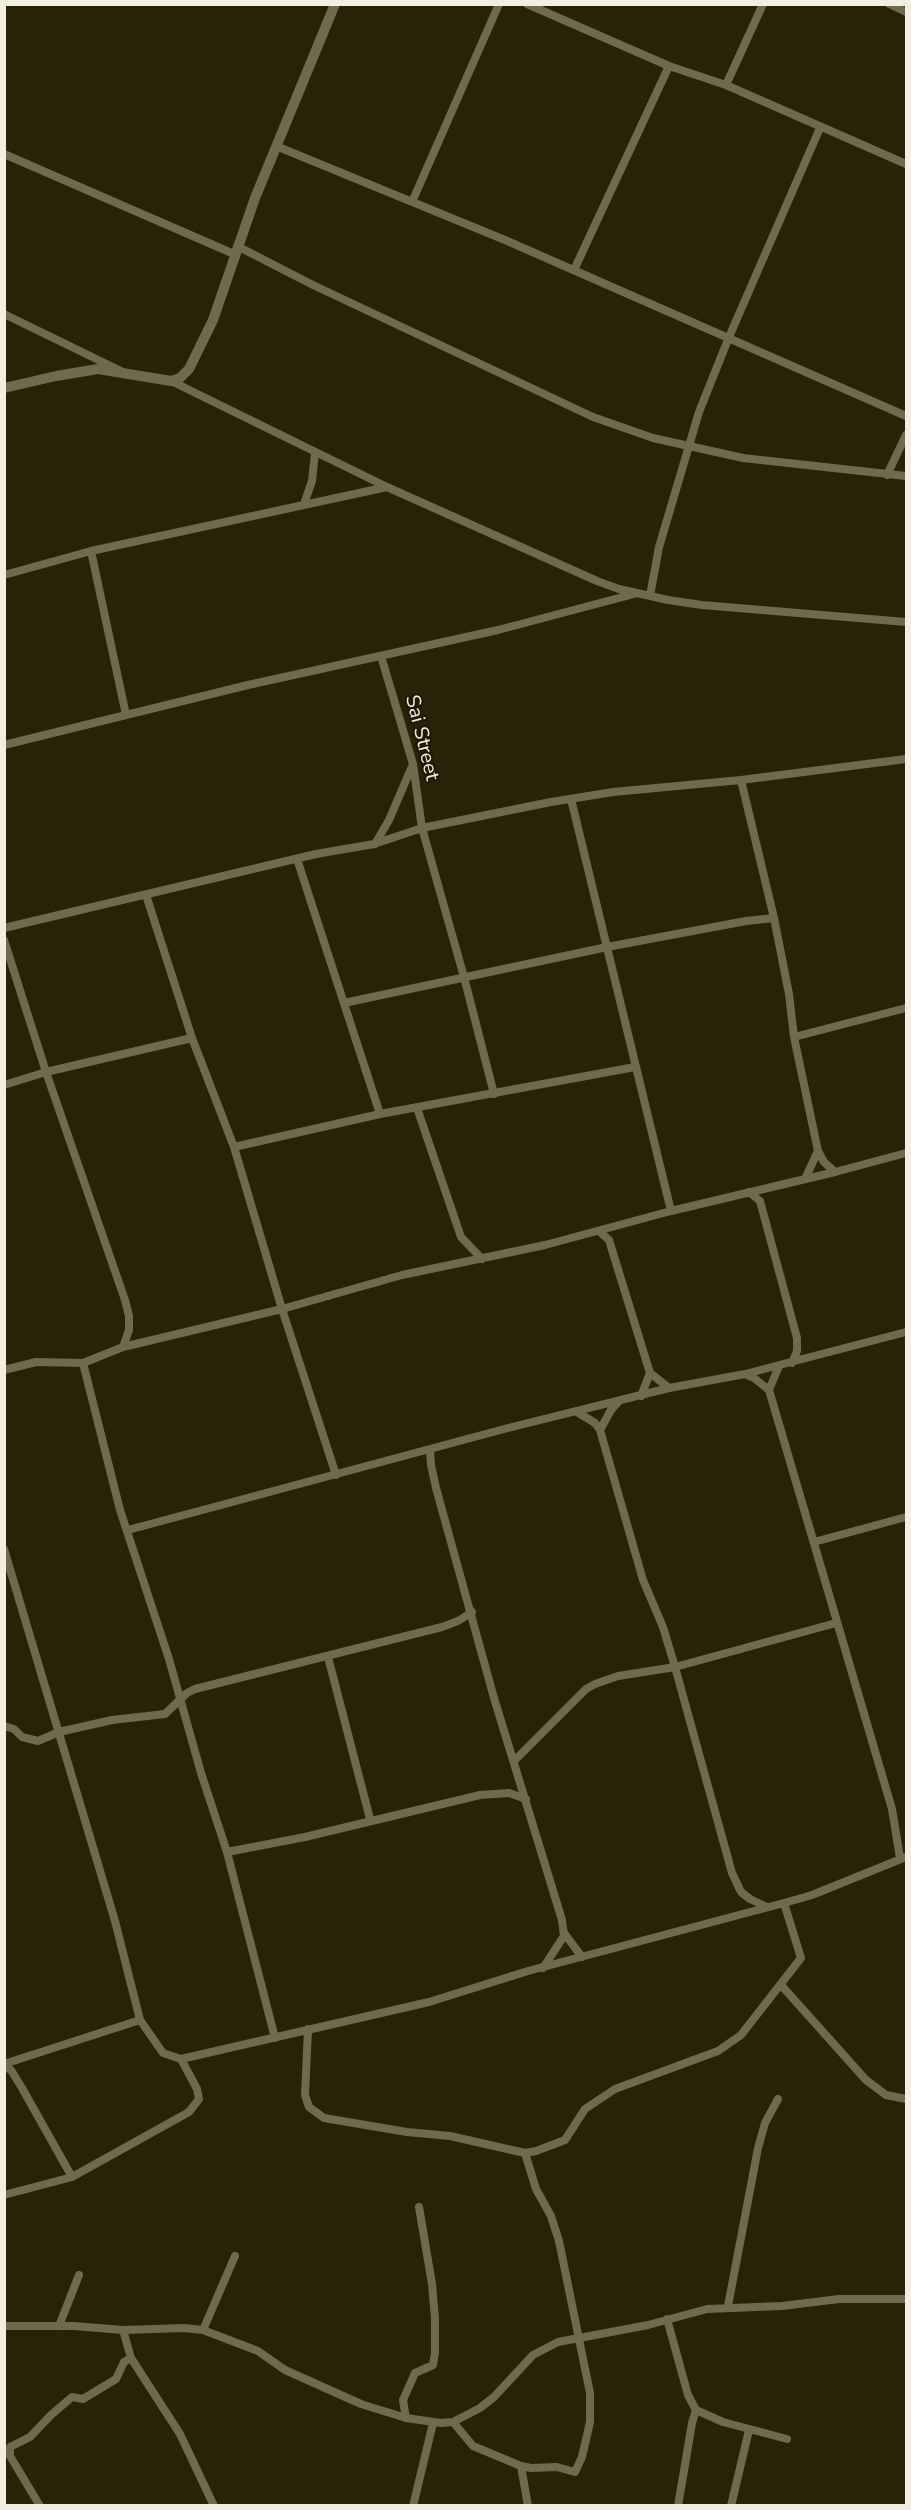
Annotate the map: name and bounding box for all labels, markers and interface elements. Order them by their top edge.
street label: Sai Street [399,693,443,783]

